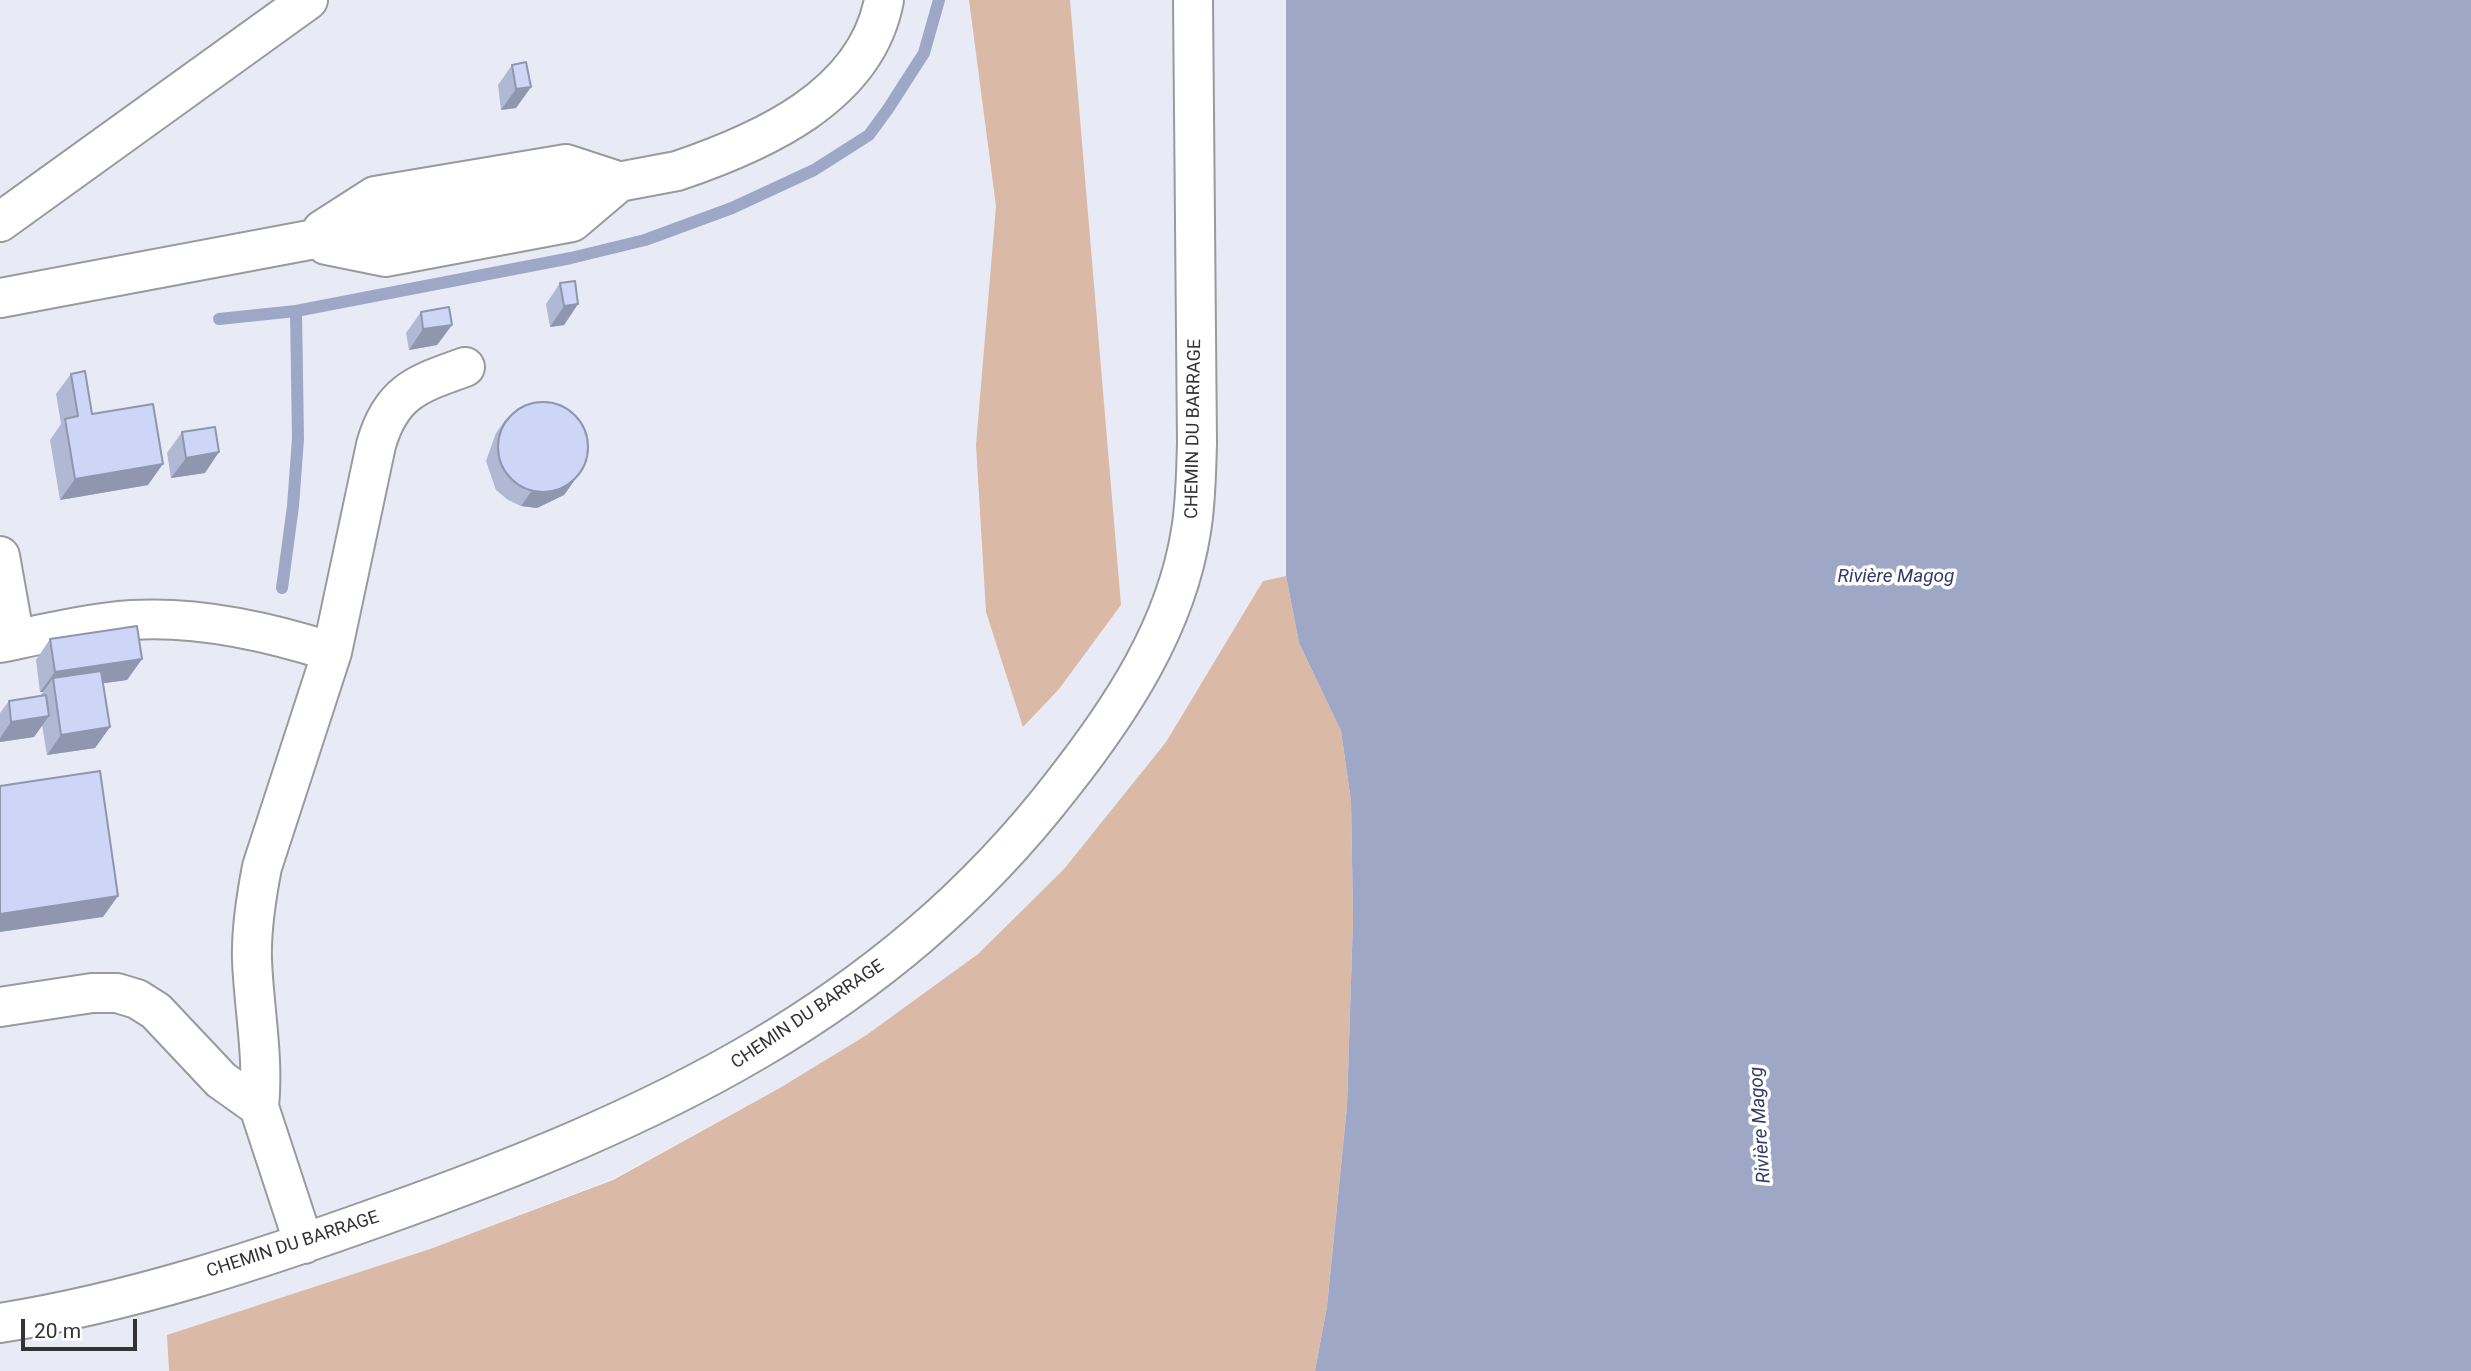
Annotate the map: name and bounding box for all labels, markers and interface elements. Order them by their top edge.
street label: CHEMIN DU BARRAGE [1182,339,1206,519]
water label: Rivière Magog [1838,566,1954,588]
street label: CHEMIN DU BARRAGE [727,956,889,1074]
water label: Rivière Magog [1746,1066,1776,1184]
street label: CHEMIN DU BARRAGE [204,1207,382,1283]
scale bar [24,1304,140,1348]
text: 20 m [34,1319,81,1343]

